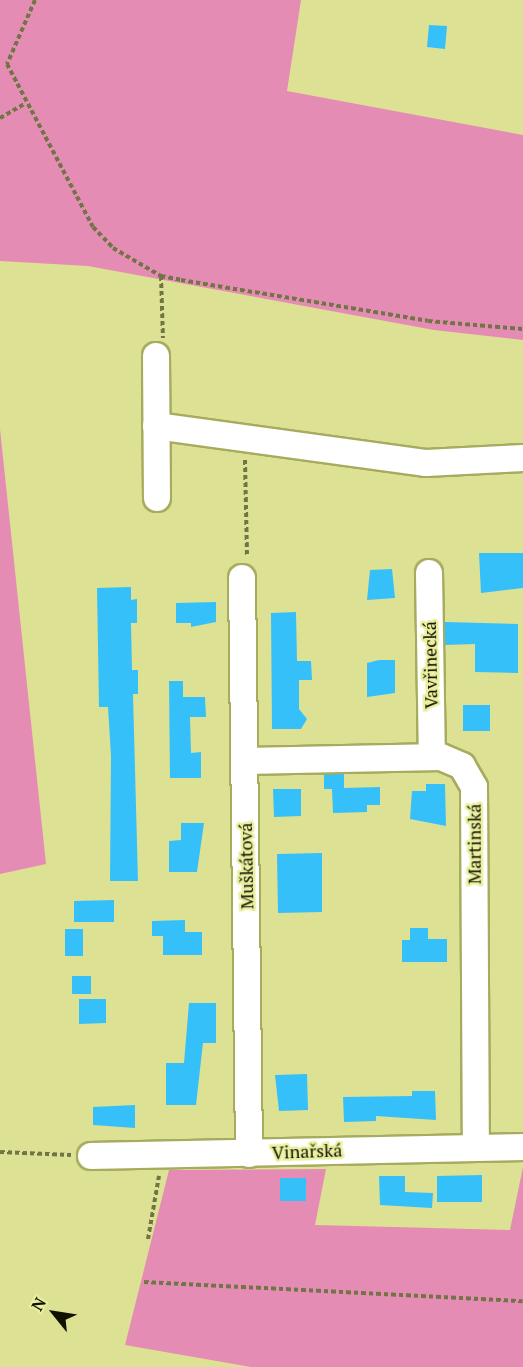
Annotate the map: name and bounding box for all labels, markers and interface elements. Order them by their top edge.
street label: Vavřinecká [418,621,442,709]
street label: Martinská [463,804,485,884]
street label: Muškátová [234,823,258,909]
street label: Vinařská [271,1139,343,1163]
north arrow [24,1283,84,1343]
text: N [26,1293,51,1315]

